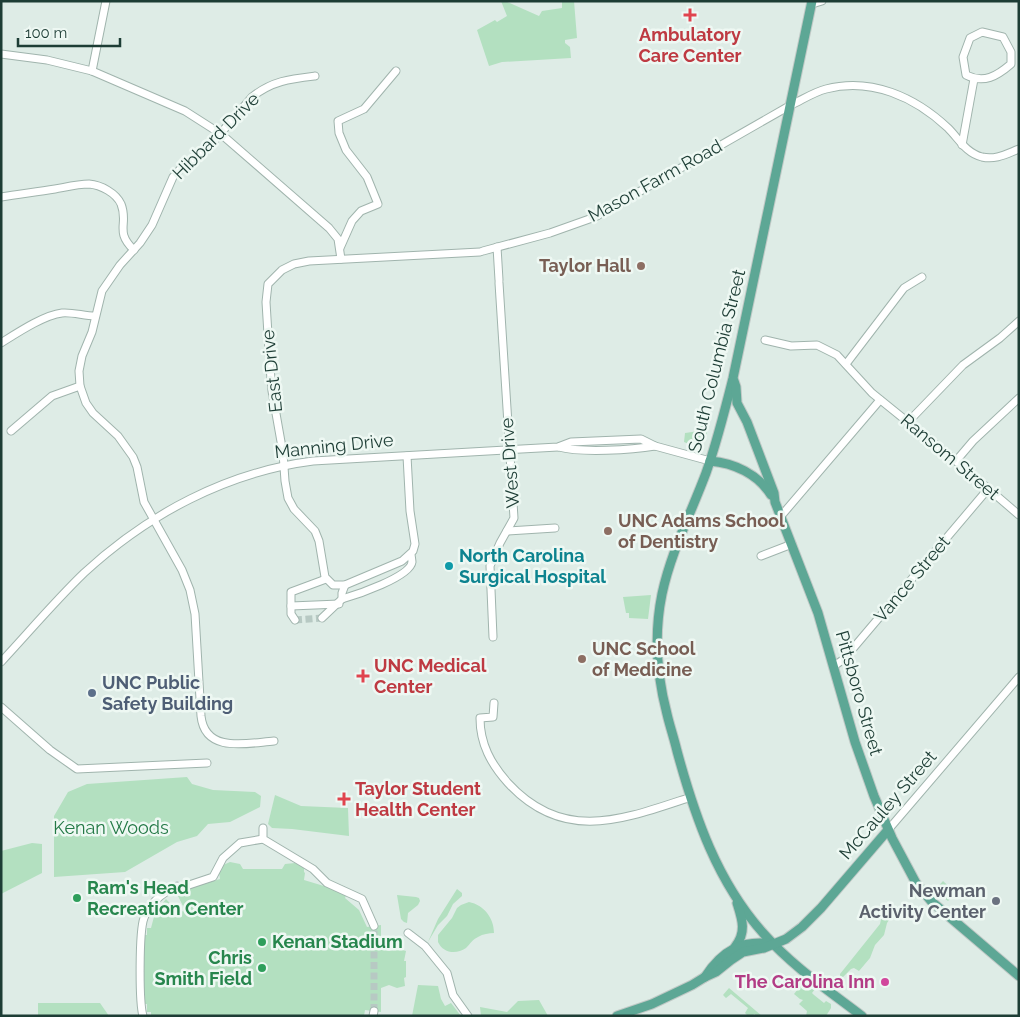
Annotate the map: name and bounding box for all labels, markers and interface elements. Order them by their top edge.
marker: Ambulatory Care Center [683,8,697,22]
scale bar [18,15,120,47]
text: 100 m [25,24,67,42]
place label: Ambulatory Care Center [638,24,742,66]
street label: Hibbard Drive [168,88,264,183]
street label: Mason Farm Road [584,135,725,226]
place label: Taylor Hall [539,255,631,276]
marker: Taylor Hall [635,260,647,272]
street label: South Columbia Street [684,267,749,455]
street label: East Drive [257,328,286,413]
street label: Ransom Street [897,409,1004,504]
street label: West Drive [496,417,523,509]
street label: Manning Drive [273,429,395,462]
place label: UNC Adams School of Dentistry [618,510,785,552]
marker: UNC Adams School of Dentistry [602,525,614,537]
street label: Vance Street [869,531,954,626]
place label: North Carolina Surgical Hospital [459,545,606,587]
marker: North Carolina Surgical Hospital [443,560,455,572]
street label: Pittsboro Street [832,628,887,758]
place label: UNC School of Medicine [592,638,696,680]
marker: UNC School of Medicine [576,653,588,665]
place label: UNC Medical Center [374,655,487,697]
marker: UNC Medical Center [356,669,370,683]
place label: UNC Public Safety Building [102,672,233,714]
marker: UNC Public Safety Building [86,687,98,699]
street label: McCauley Street [835,746,941,863]
place label: Taylor Student Health Center [355,778,481,820]
marker: Taylor Student Health Center [337,792,351,806]
park label: Kenan Woods [53,817,169,838]
place label: Ram's Head Recreation Center [87,877,244,919]
place label: Newman Activity Center [859,880,986,922]
marker: Ram's Head Recreation Center [71,892,83,904]
marker: Newman Activity Center [990,895,1002,907]
place label: Kenan Stadium [272,931,403,952]
marker: Kenan Stadium [256,936,268,948]
place label: Chris Smith Field [155,947,252,989]
marker: Chris Smith Field [256,962,268,974]
place label: The Carolina Inn [735,971,875,992]
marker: The Carolina Inn [879,976,891,988]

